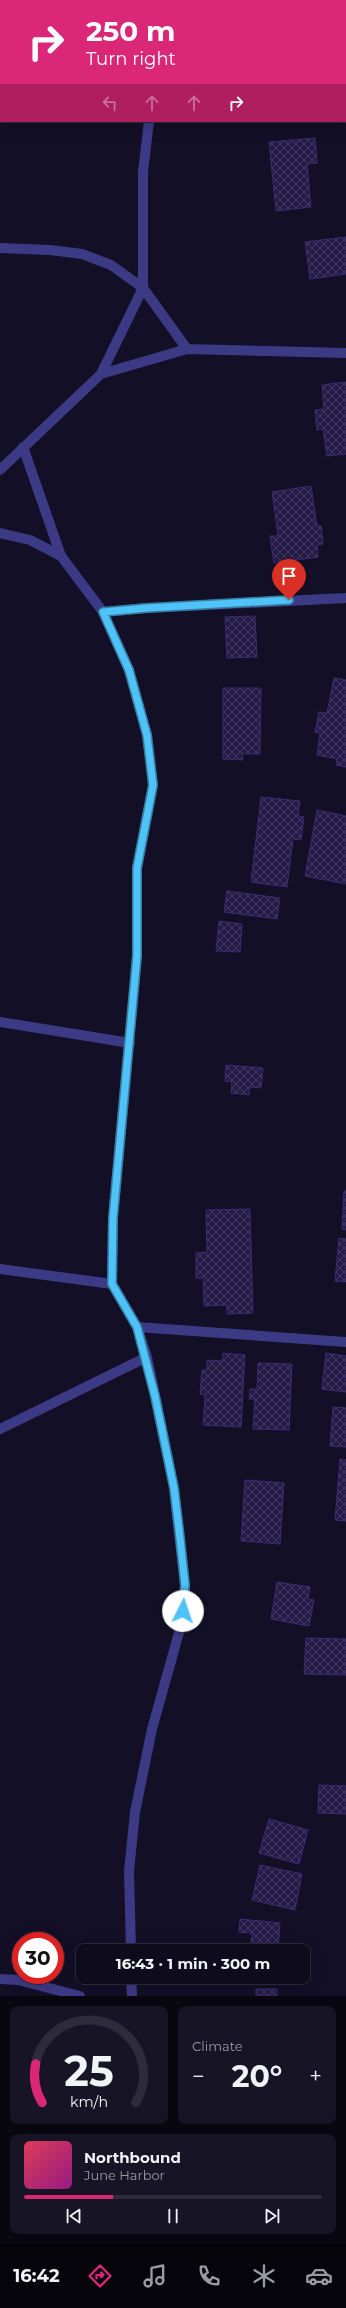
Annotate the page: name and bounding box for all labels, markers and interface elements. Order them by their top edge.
text: 250 m [86,14,176,48]
icon: right [20,16,72,68]
text: Turn right [86,48,176,70]
icon: left [99,92,121,114]
icon: ahead [141,92,163,114]
icon: ahead [183,92,205,114]
icon: right [225,92,247,114]
pin [272,559,306,600]
icon: arrive [278,565,300,587]
position arrow [162,1590,204,1632]
speed limit sign: 30 [12,1932,64,1984]
text: 16:43 · 1 min · 300 m [116,1954,270,1973]
text: Climate [192,2038,243,2054]
text: 25 [64,2046,114,2096]
text: 20° [232,2058,282,2095]
text: − [192,2063,205,2090]
text: + [309,2063,322,2090]
text: km/h [70,2093,108,2111]
text: Northbound [84,2148,181,2167]
text: June Harbor [84,2167,165,2183]
icon: previous [63,2205,85,2227]
icon: pause [162,2205,184,2227]
icon: next [261,2205,283,2227]
icon: directions [86,2262,114,2290]
icon: music [141,2262,169,2290]
icon: phone [195,2262,223,2290]
icon: climate [250,2262,278,2290]
icon: car [305,2262,333,2290]
text: 16:42 [13,2265,60,2287]

